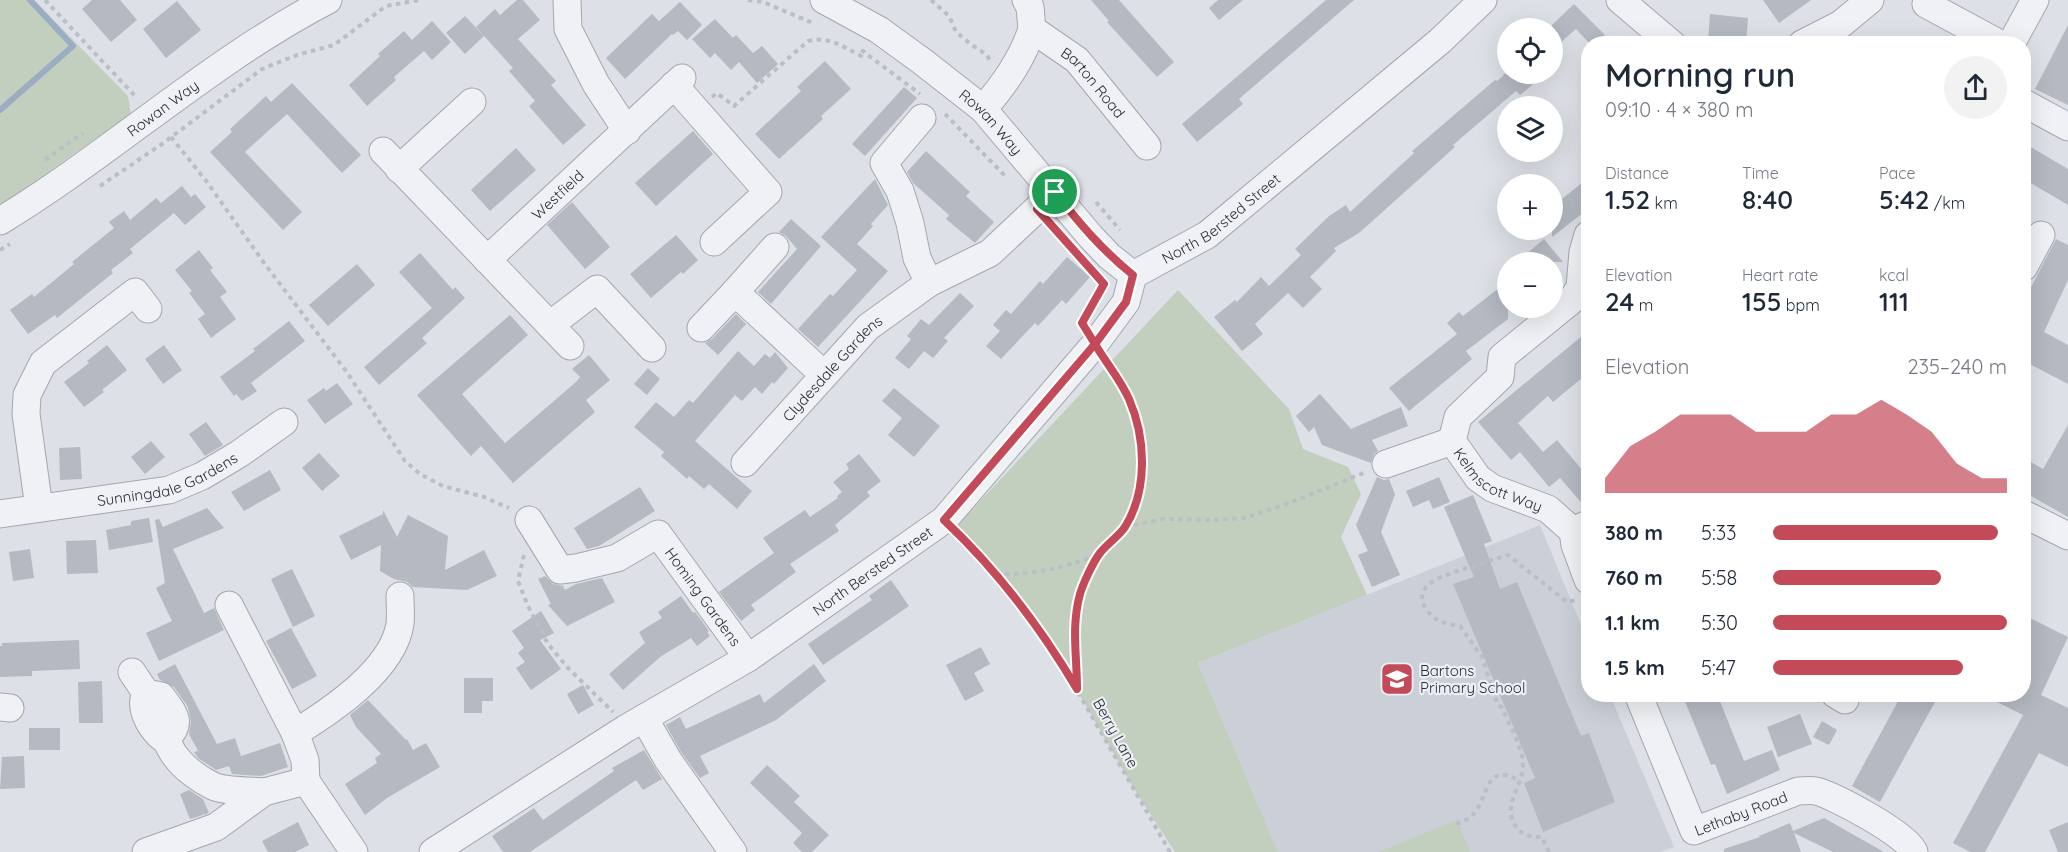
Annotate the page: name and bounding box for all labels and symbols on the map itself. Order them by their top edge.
street label: Barton Road [1057,42,1130,122]
street label: Rowan Way [123,75,202,140]
street label: Rowan Way [956,85,1027,159]
street label: Westfield [527,166,587,223]
pin [1029,166,1080,217]
street label: North Bersted Street [1158,169,1284,267]
street label: Clydesdale Gardens [778,311,886,425]
street label: Kelmscott Way [1450,444,1545,516]
street label: Sunningdale Gardens [96,448,241,510]
street label: North Bersted Street [809,522,936,619]
street label: Homing Gardens [661,543,746,650]
school or university icon: Bartons Primary School [1379,661,1415,697]
place label: Bartons Primary School [1420,661,1525,697]
street label: Berry Lane [1089,695,1143,771]
street label: Lethaby Road [1691,787,1790,840]

